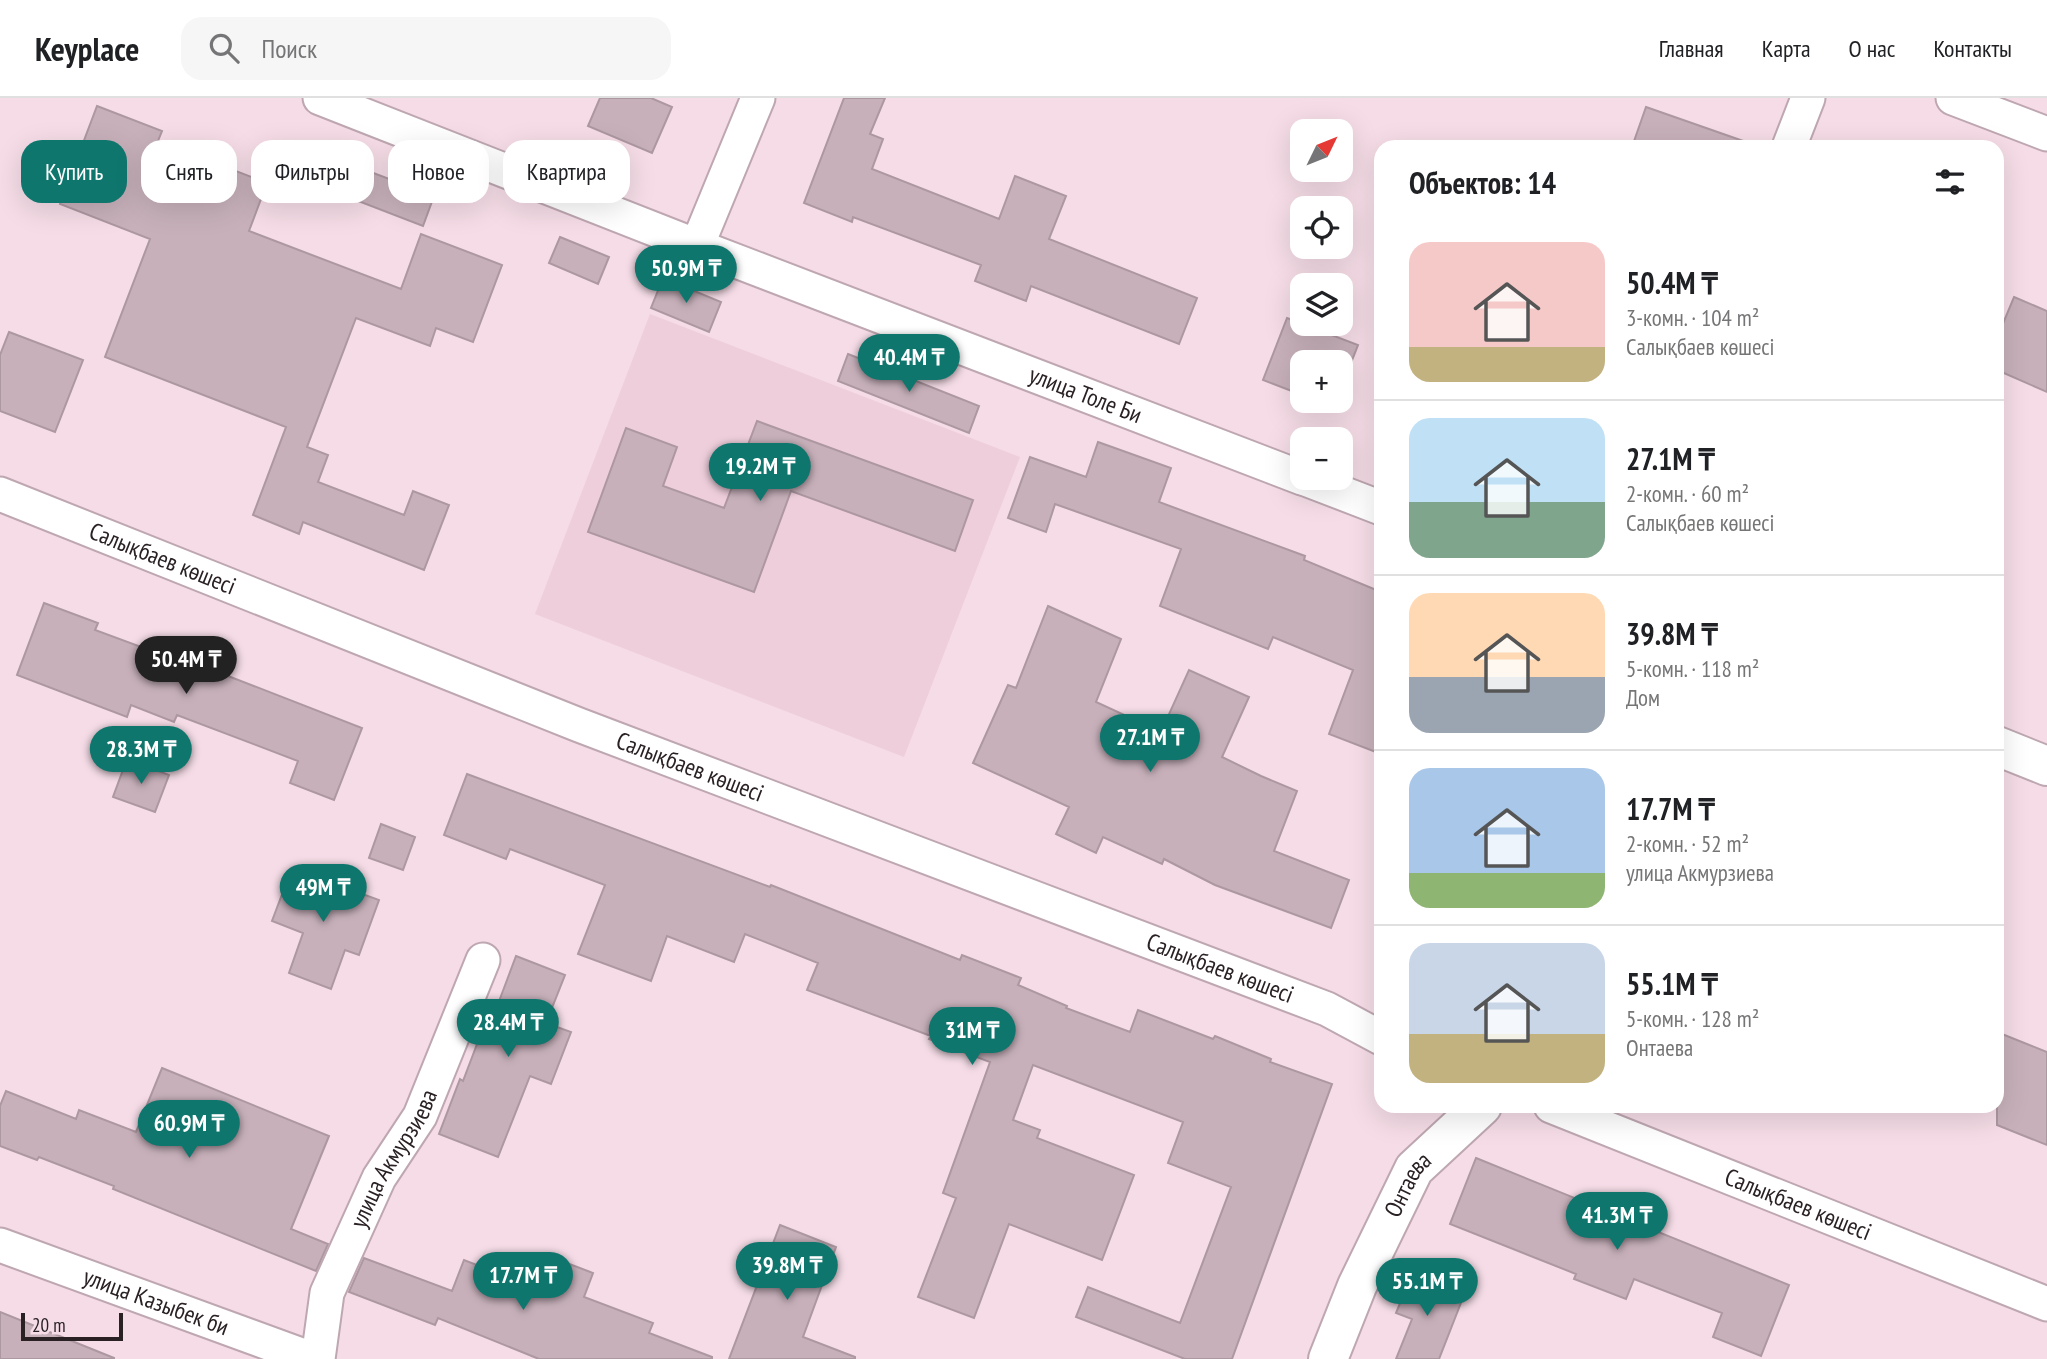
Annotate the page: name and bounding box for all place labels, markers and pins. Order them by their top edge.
pin: 50.9M ₸ [621,246,751,305]
pin: 40.4M ₸ [844,334,974,394]
pin: 19.2M ₸ [695,444,825,503]
pin: 50.4M ₸ [121,636,251,696]
pin: 27.1M ₸ [1085,714,1215,774]
pin: 28.3M ₸ [76,726,206,786]
pin: 49M ₸ [274,864,372,924]
pin: 28.4M ₸ [443,1000,573,1059]
pin: 31M ₸ [923,1007,1021,1067]
pin: 60.9M ₸ [124,1100,254,1160]
pin: 41.3M ₸ [1552,1192,1682,1252]
pin: 39.8M ₸ [722,1242,852,1302]
pin: 17.7M ₸ [458,1252,588,1312]
pin: 55.1M ₸ [1362,1258,1492,1318]

